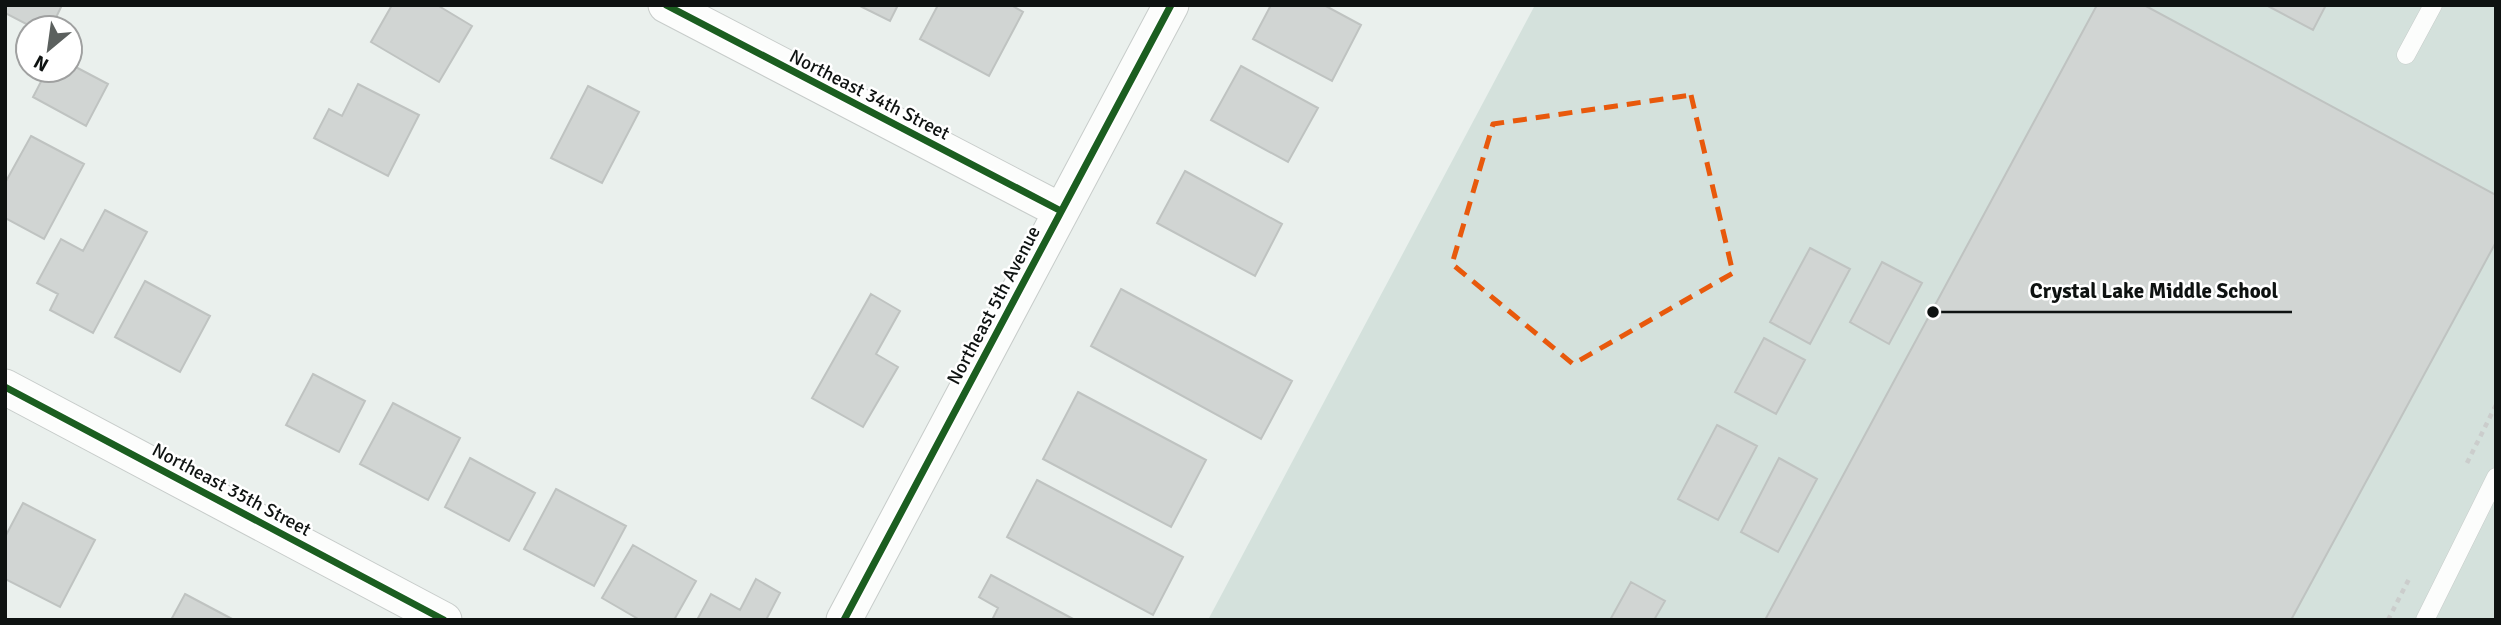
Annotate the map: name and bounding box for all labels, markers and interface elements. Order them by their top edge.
north arrow [14,14,84,84]
street label: Northeast 34th Street [785,44,954,146]
text: N [30,49,53,77]
street label: Northeast 5th Avenue [942,222,1046,389]
callout: Crystal Lake Middle School [2015,270,2292,312]
text: Crystal Lake Middle School [2030,278,2279,304]
street label: Northeast 35th Street [148,438,315,542]

